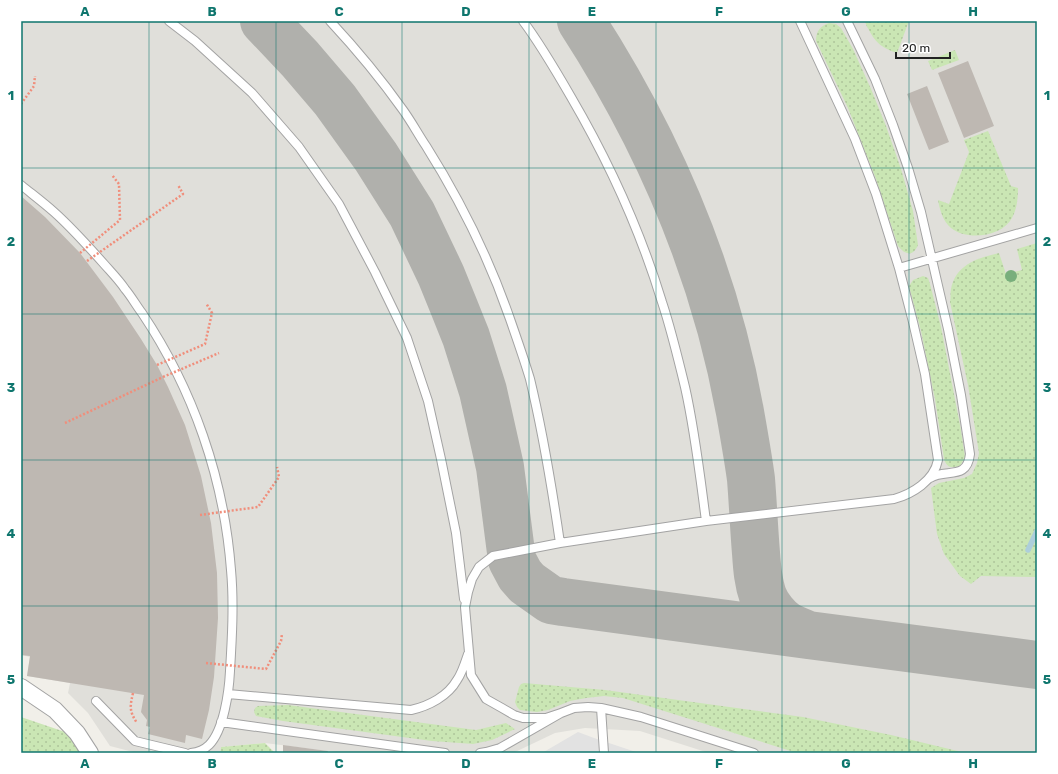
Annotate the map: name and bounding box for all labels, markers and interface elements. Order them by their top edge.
text: A [80,4,90,19]
text: B [207,4,217,19]
text: C [334,4,344,19]
text: D [461,4,471,19]
text: E [588,4,596,19]
text: F [715,4,723,19]
text: G [841,4,851,19]
text: H [968,4,978,19]
scale bar [896,34,950,60]
text: 20 m [902,41,930,55]
text: 1 [8,88,14,103]
text: 1 [1044,88,1050,103]
text: 2 [7,234,15,249]
text: 2 [1043,234,1051,249]
text: 3 [7,380,16,395]
text: 3 [1043,380,1052,395]
text: 4 [7,526,16,541]
text: 4 [1043,526,1052,541]
text: 5 [7,672,15,687]
text: 5 [1043,672,1051,687]
text: A [80,756,90,771]
text: B [207,756,217,771]
text: C [334,756,344,771]
text: D [461,756,471,771]
text: E [588,756,596,771]
text: F [715,756,723,771]
text: G [841,756,851,771]
text: H [968,756,978,771]

